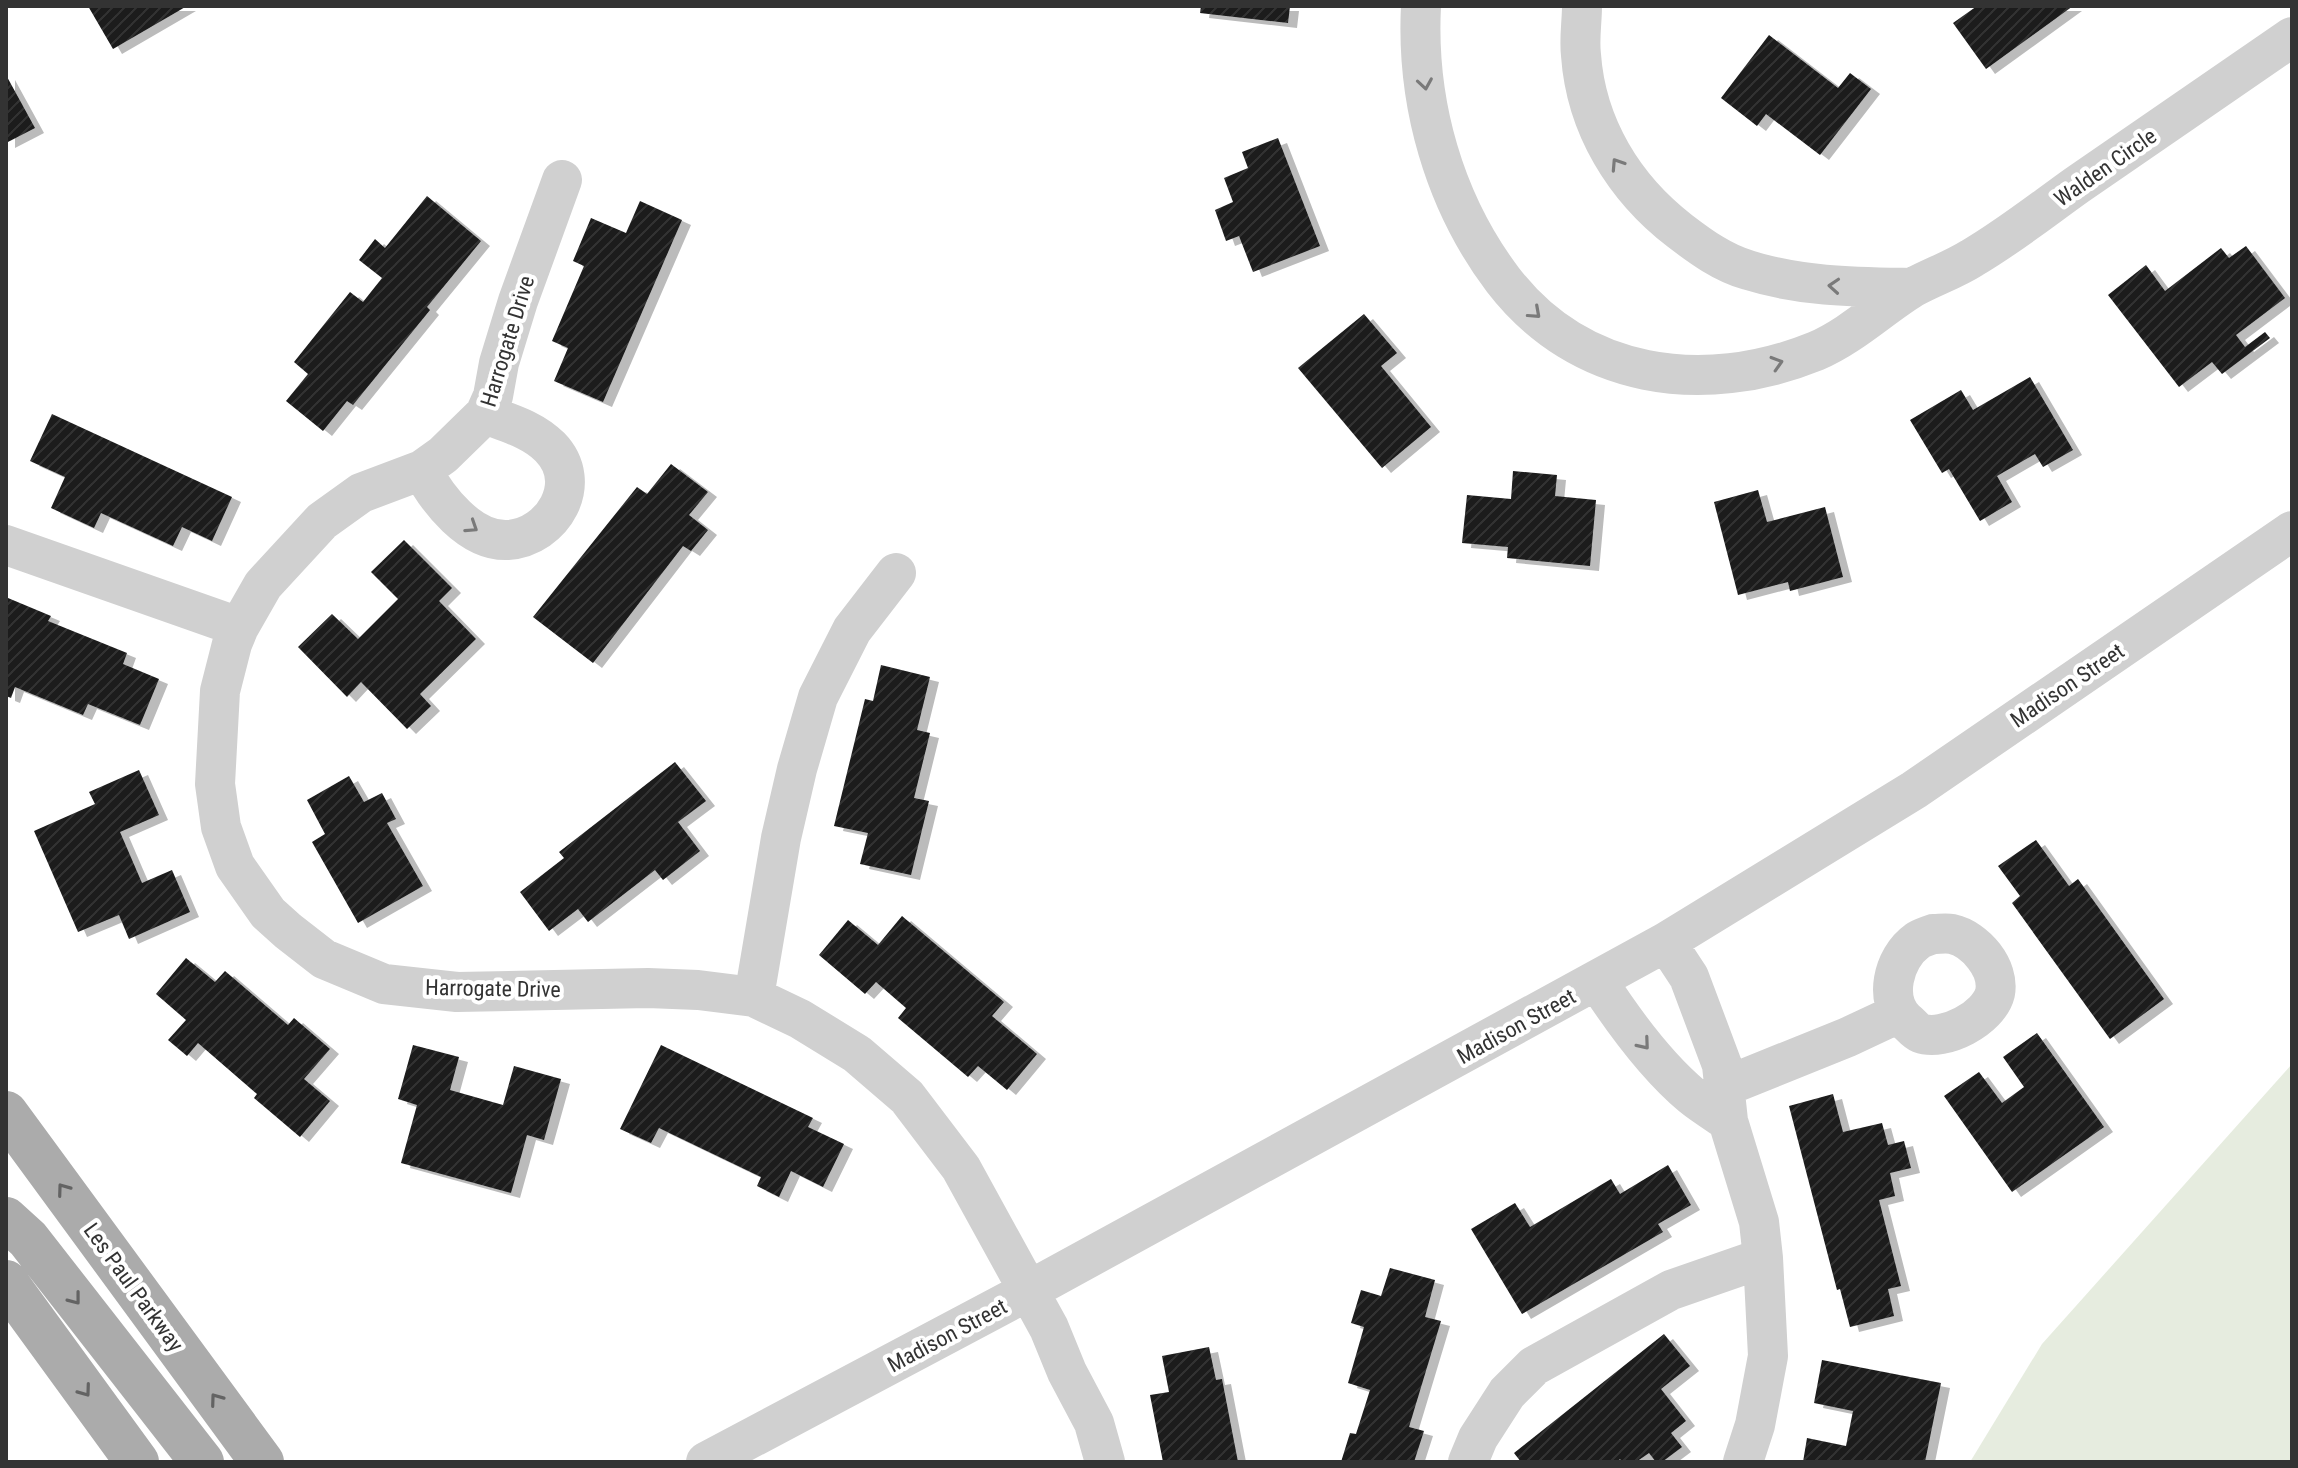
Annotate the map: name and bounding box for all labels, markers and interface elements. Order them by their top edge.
one-way arrow [1416,77,1433,91]
street label: Walden Circle [2050,123,2161,212]
one-way arrow [1611,158,1626,173]
street label: Harrogate Drive [476,273,539,410]
one-way arrow [1827,278,1840,295]
one-way arrow [1525,304,1540,318]
one-way arrow [1770,356,1783,372]
one-way arrow [463,518,478,533]
street label: Madison Street [2006,638,2129,733]
street label: Harrogate Drive [425,975,561,1002]
street label: Madison Street [1453,984,1580,1069]
one-way arrow [1634,1035,1649,1050]
one-way arrow [58,1183,72,1198]
street label: Les Paul Parkway [79,1218,188,1356]
one-way arrow [66,1290,80,1305]
street label: Madison Street [883,1294,1011,1377]
one-way arrow [75,1382,90,1396]
one-way arrow [211,1393,225,1408]

